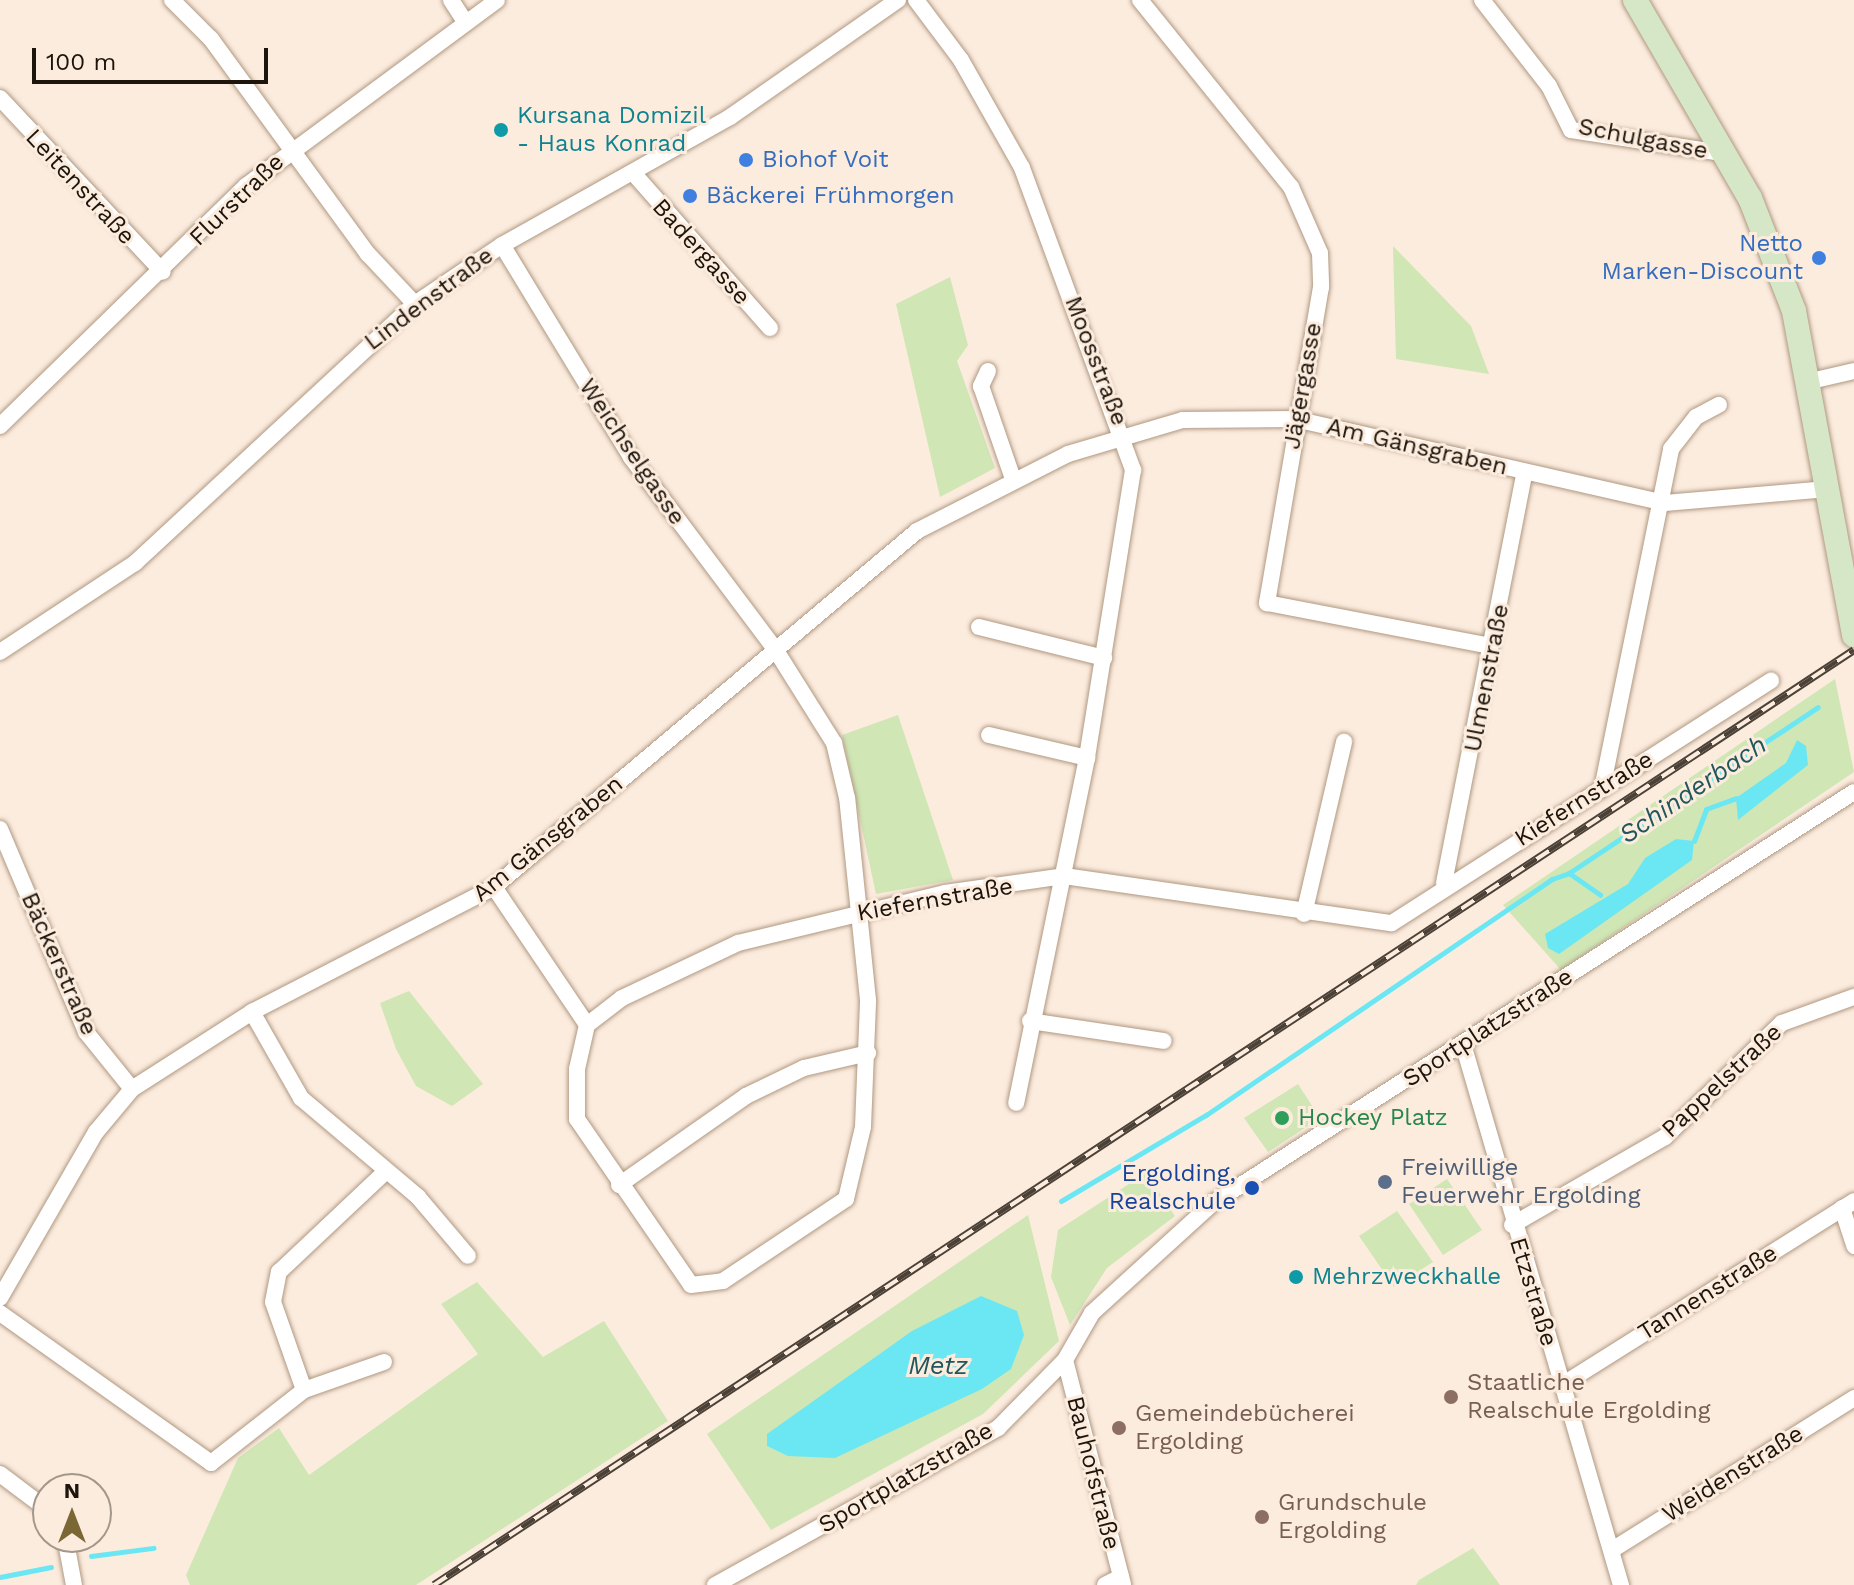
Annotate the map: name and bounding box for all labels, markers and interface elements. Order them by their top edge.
scale bar [36,32,272,82]
text: 100 m [46,48,116,76]
place label: Kursana Domizil - Haus Konrad [517,102,707,158]
street label: Schulgasse [1576,112,1710,166]
marker: Kursana Domizil - Haus Konrad [492,121,510,139]
street label: Leitenstraße [19,123,141,251]
place label: Biohof Voit [762,146,890,174]
street label: Flurstraße [184,148,290,252]
marker: Biohof Voit [737,151,755,169]
place label: Bäckerei Frühmorgen [706,182,955,210]
marker: Bäckerei Frühmorgen [681,187,699,205]
street label: Badergasse [646,193,756,311]
place label: Netto Marken-Discount [1602,230,1803,286]
street label: Lindenstraße [359,241,499,357]
marker: Netto Marken-Discount [1810,249,1828,267]
street label: Moosstraße [1058,292,1134,430]
street label: Jägergasse [1278,320,1328,452]
street label: Weichselgasse [572,373,692,531]
street label: Am Gänsgraben [1324,412,1510,482]
street label: Ulmenstraße [1459,602,1515,754]
water label: Schinderbach [1613,729,1773,851]
street label: Kiefernstraße [1509,745,1659,853]
street label: Am Gänsgraben [467,770,629,908]
street label: Kiefernstraße [855,872,1015,928]
street label: Bäckerstraße [15,888,103,1040]
street label: Sportplatzstraße [1398,962,1578,1094]
street label: Pappelstraße [1656,1018,1788,1144]
place label: Hockey Platz [1298,1104,1448,1132]
marker: Hockey Platz [1273,1109,1291,1127]
place label: Freiwillige Feuerwehr Ergolding [1401,1154,1641,1210]
place label: Ergolding, Realschule [1109,1160,1236,1216]
marker: Freiwillige Feuerwehr Ergolding [1376,1173,1394,1191]
marker: Ergolding, Realschule [1243,1179,1261,1197]
street label: Etzstraße [1503,1234,1563,1350]
street label: Tannenstraße [1633,1239,1783,1347]
place label: Mehrzweckhalle [1312,1263,1501,1291]
marker: Mehrzweckhalle [1287,1268,1305,1286]
water label: Metz [908,1350,968,1382]
place label: Staatliche Realschule Ergolding [1467,1369,1711,1425]
marker: Staatliche Realschule Ergolding [1442,1388,1460,1406]
street label: Bauhofstraße [1060,1393,1126,1553]
place label: Gemeindebücherei Ergolding [1135,1400,1355,1456]
street label: Sportplatzstraße [814,1416,998,1540]
marker: Gemeindebücherei Ergolding [1110,1419,1128,1437]
street label: Weidenstraße [1657,1419,1809,1529]
north arrow [32,1473,112,1553]
text: N [64,1478,80,1503]
place label: Grundschule Ergolding [1278,1489,1427,1545]
marker: Grundschule Ergolding [1253,1508,1271,1526]

